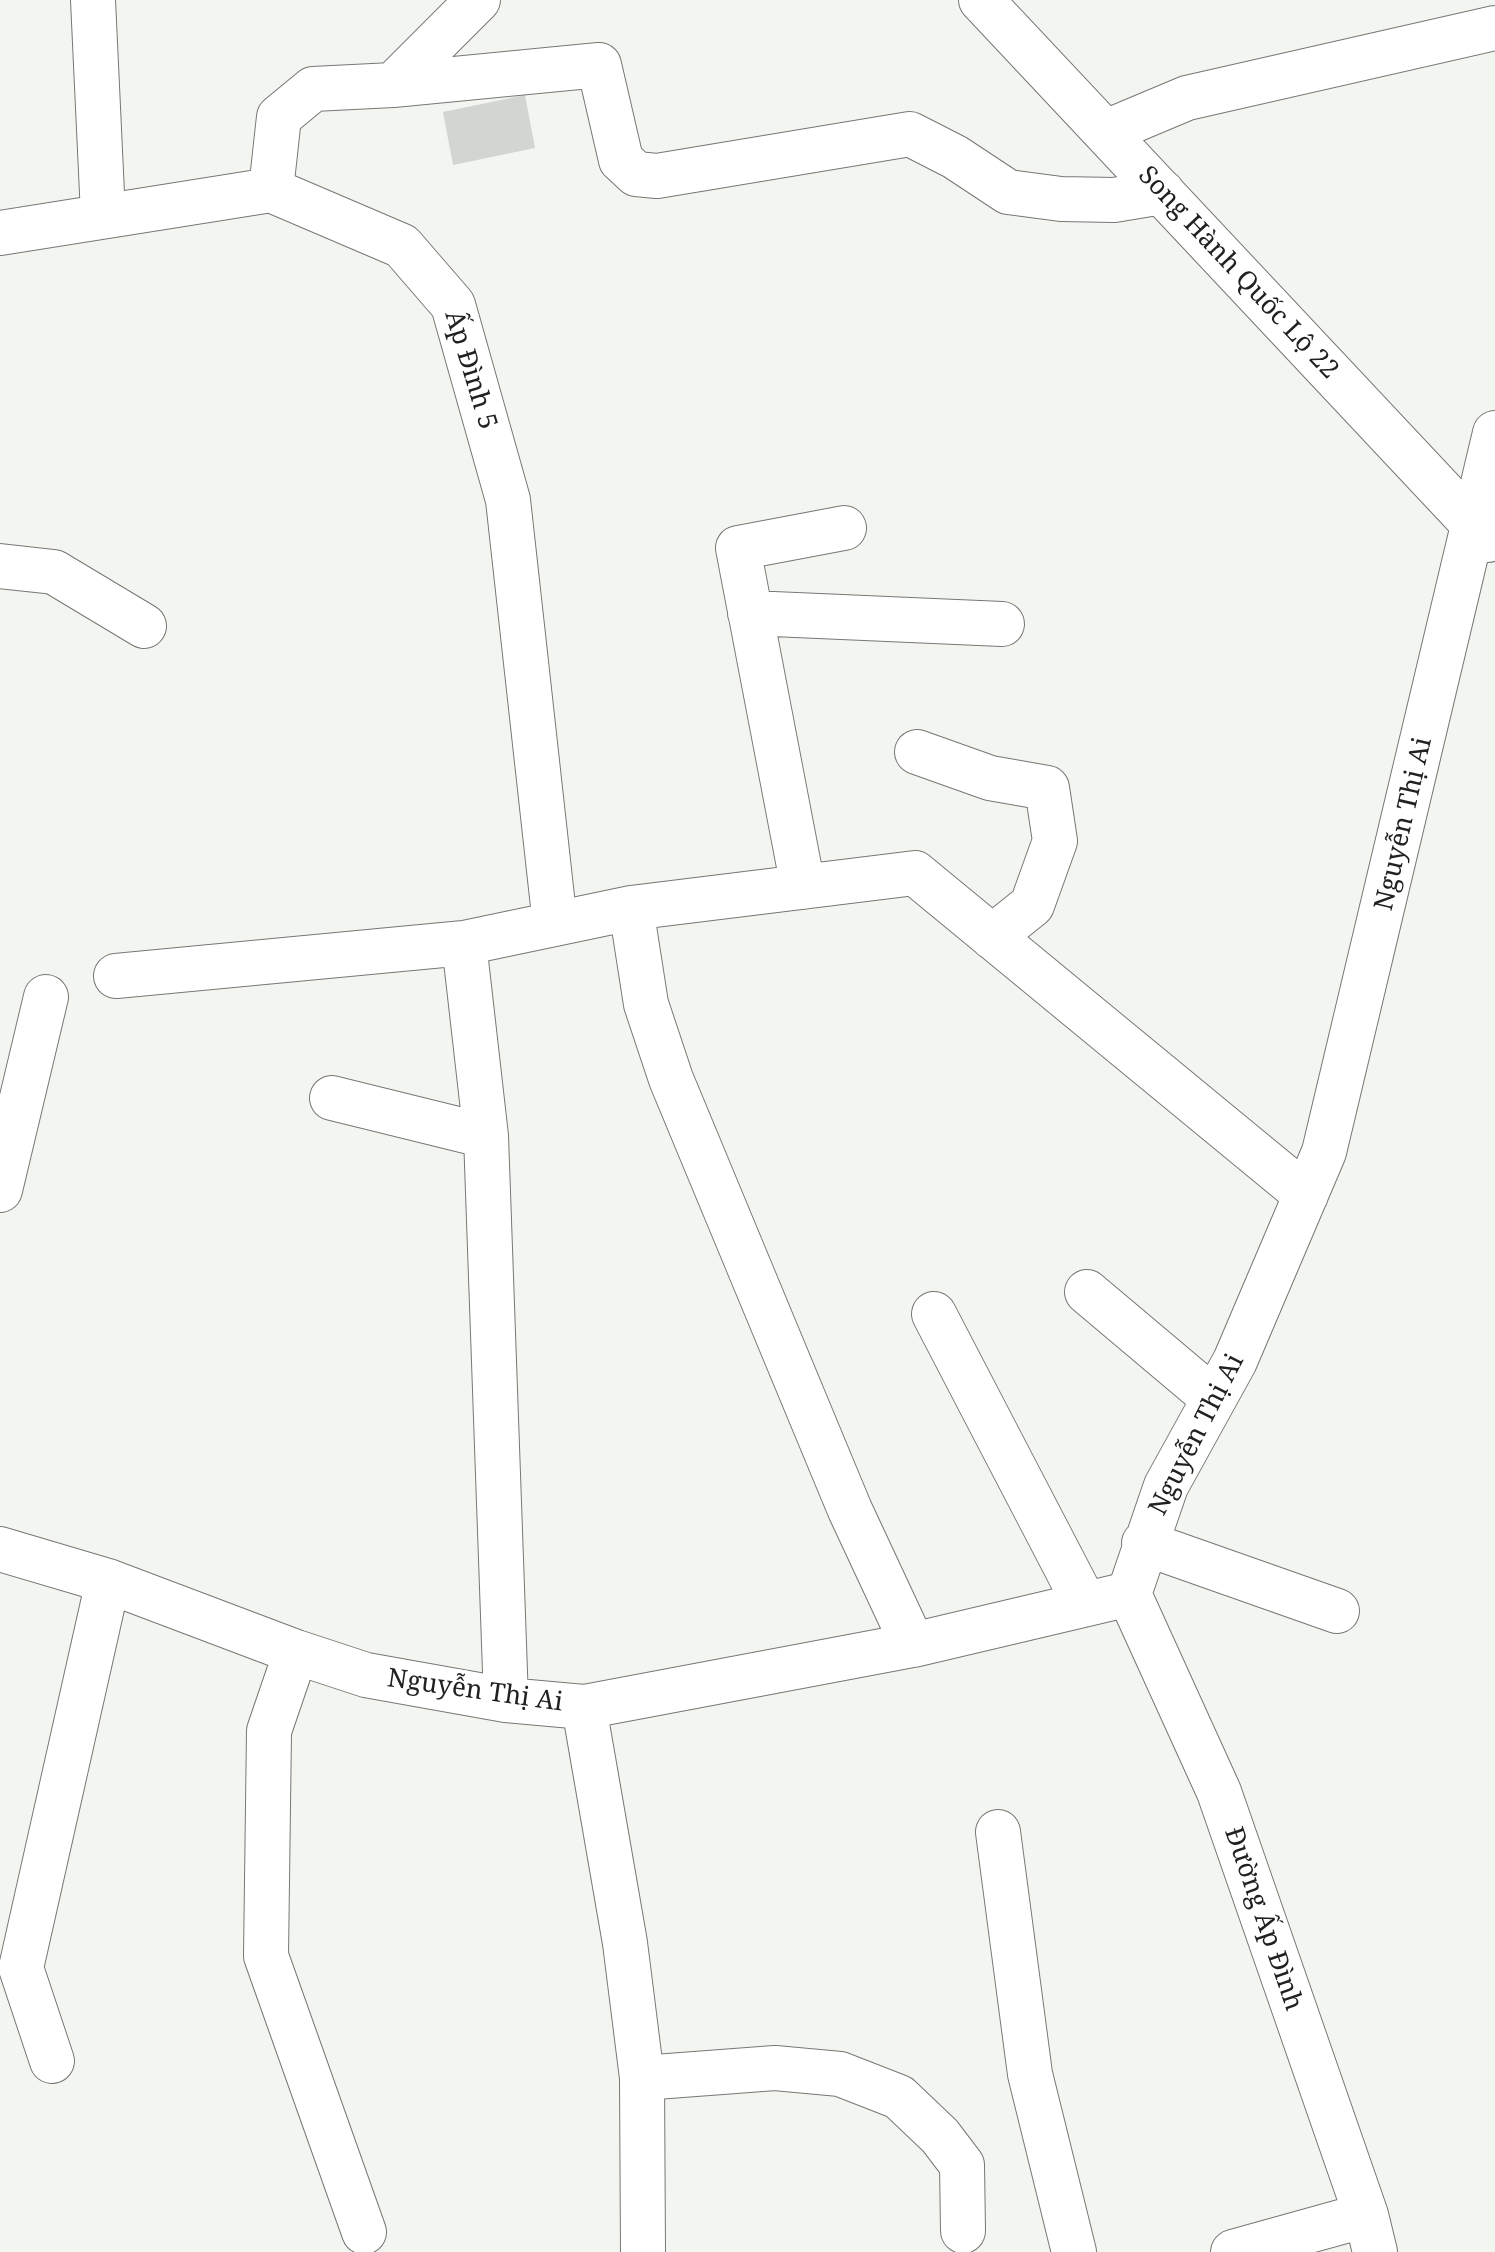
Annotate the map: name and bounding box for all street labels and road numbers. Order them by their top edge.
street label: Song Hành Quốc Lộ 22 [1131,160,1345,386]
street label: Ấp Đình 5 [437,307,503,433]
street label: Nguyễn Thị Ai [1369,734,1439,914]
street label: Nguyễn Thị Ai [1143,1349,1251,1521]
street label: Nguyễn Thị Ai [385,1663,565,1719]
street label: Đường Ấp Đình [1217,1823,1309,2015]

